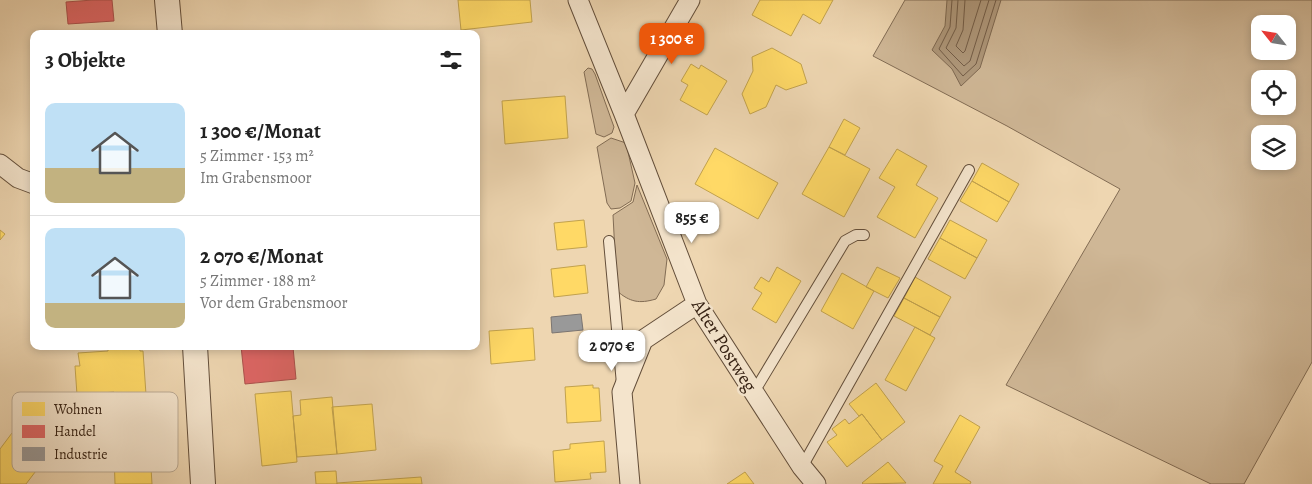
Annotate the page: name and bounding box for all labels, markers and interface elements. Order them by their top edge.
north arrow [1251,15,1296,60]
map controls [1251,15,1296,170]
pin: 1 300 € [626,22,718,65]
text: 1 300 € [650,28,694,50]
text: 3 Objekte [45,46,126,74]
icon: filters [437,46,465,74]
button: locate [1251,70,1296,115]
text: 1 300 €/Monat [200,117,321,145]
icon: home [85,123,145,183]
button: layers [1251,125,1296,170]
text: 5 Zimmer · 153 m² [200,145,314,167]
text: Im Grabensmoor [200,167,312,189]
pin: 855 € [657,202,727,244]
text: 855 € [675,207,709,229]
text: 2 070 €/Monat [200,242,324,270]
icon: home [85,248,145,308]
text: 5 Zimmer · 188 m² [200,270,316,292]
text: Vor dem Grabensmoor [200,292,348,314]
street label: Alter Postweg [685,293,763,397]
pin: 2 070 € [566,330,658,372]
text: 2 070 € [589,335,635,357]
legend [12,392,178,472]
text: Wohnen [53,400,102,419]
text: Handel [54,422,96,441]
text: Industrie [54,445,108,464]

